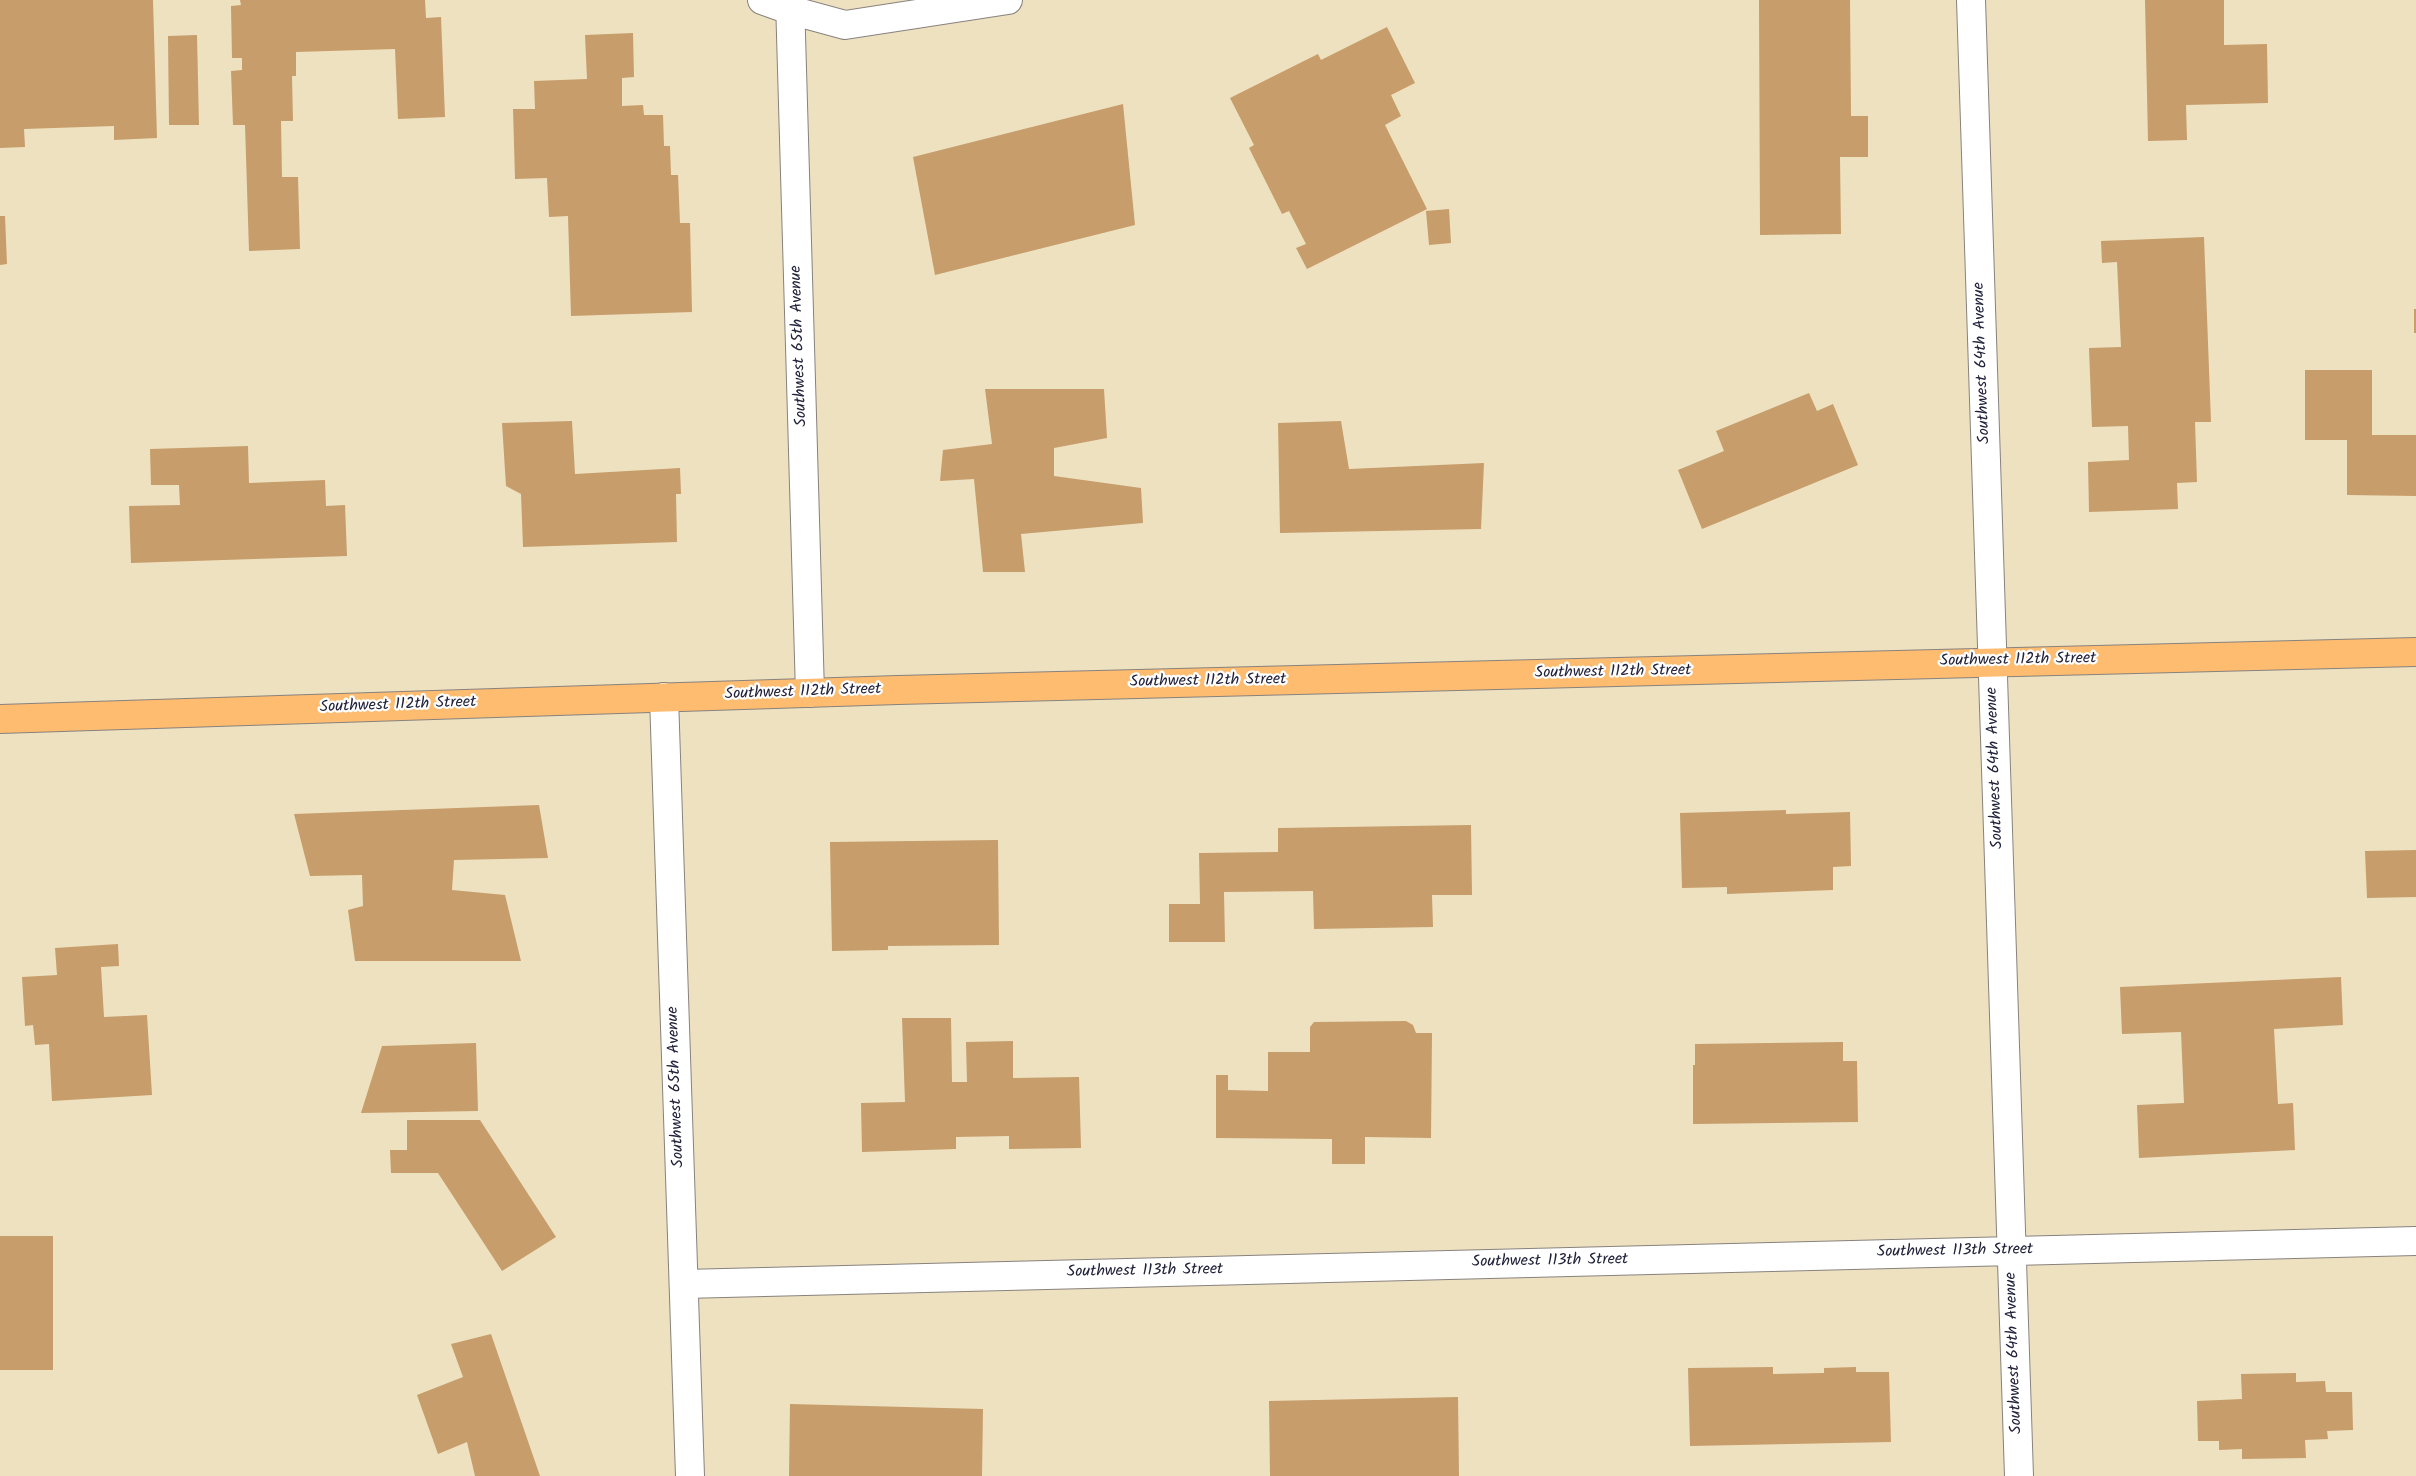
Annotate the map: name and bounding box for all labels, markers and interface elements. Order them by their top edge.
street label: Southwest 65th Avenue [788,265,812,427]
street label: Southwest 64th Avenue [1971,282,1995,444]
street label: Southwest 112th Street [1939,650,2097,672]
street label: Southwest 112th Street [1534,662,1692,684]
street label: Southwest 112th Street [1129,671,1287,693]
street label: Southwest 112th Street [724,681,882,705]
street label: Southwest 64th Avenue [1984,687,2008,849]
street label: Southwest 112th Street [319,694,477,718]
street label: Southwest 65th Avenue [665,1006,689,1168]
street label: Southwest 113th Street [1877,1241,2033,1263]
street label: Southwest 113th Street [1472,1251,1628,1273]
street label: Southwest 113th Street [1067,1261,1223,1283]
street label: Southwest 64th Avenue [2003,1272,2027,1434]

